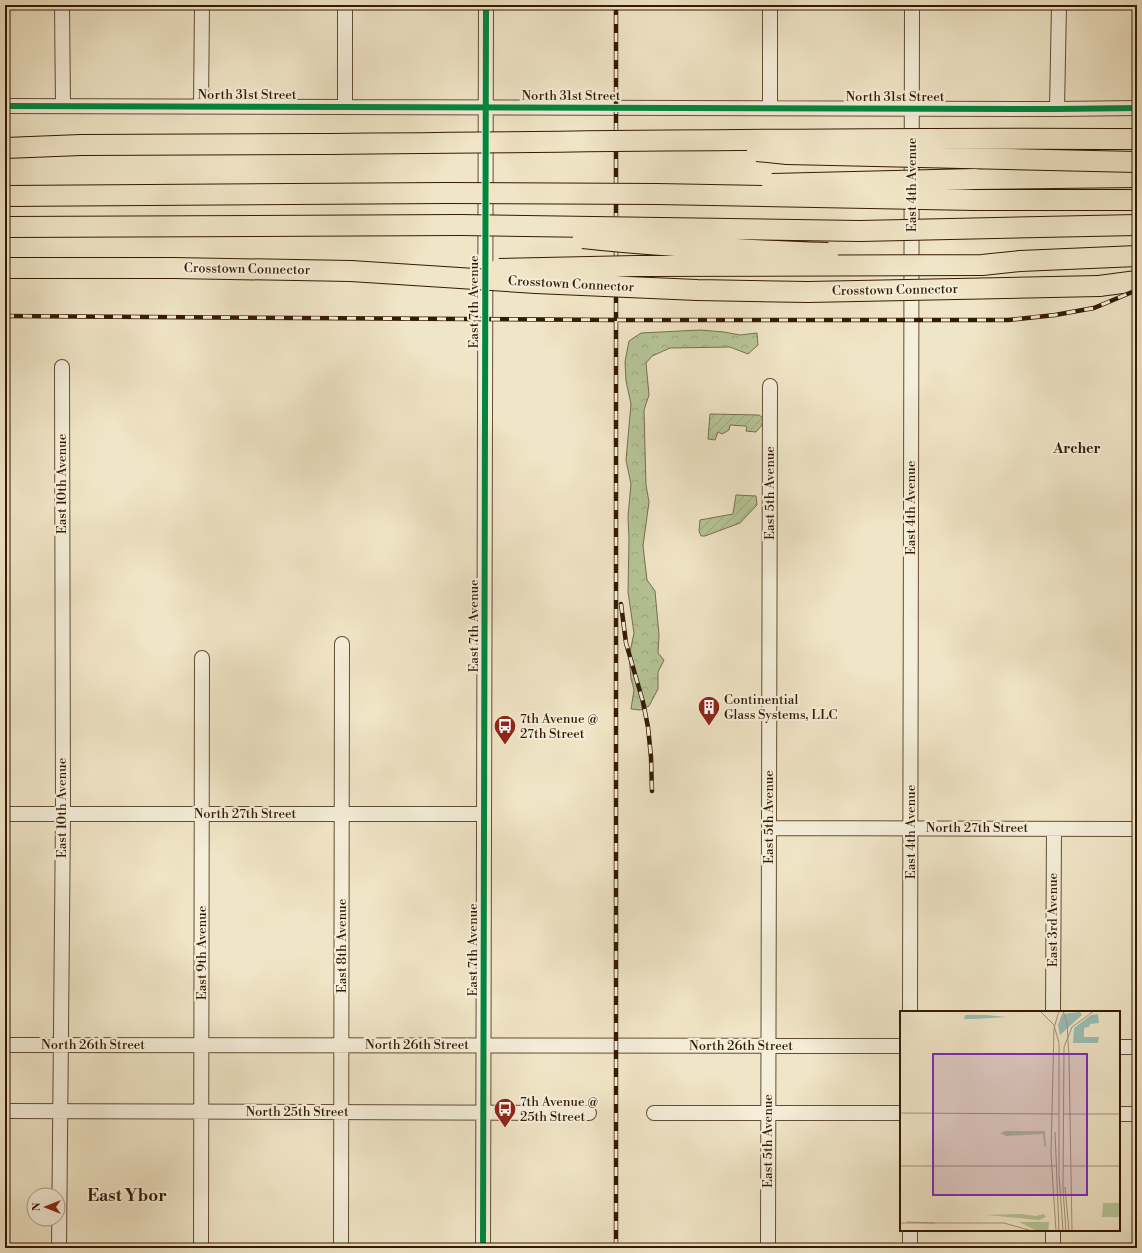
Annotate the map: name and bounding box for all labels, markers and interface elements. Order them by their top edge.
street label: North 31st Street [198,87,297,103]
street label: North 31st Street [522,88,621,104]
street label: North 31st Street [846,89,945,105]
street label: East 4th Avenue [904,137,920,232]
street label: East 7th Avenue [466,255,482,349]
street label: Crosstown Connector [184,260,311,278]
street label: Crosstown Connector [508,273,635,295]
street label: Crosstown Connector [832,281,959,299]
street label: East 10th Avenue [54,433,70,534]
district label: Archer [1052,440,1101,458]
street label: East 5th Avenue [762,446,778,540]
street label: East 4th Avenue [903,460,919,555]
street label: East 7th Avenue [466,579,482,673]
place label: Continential Glass Systems, LLC [724,692,837,723]
building icon: Continential Glass Systems, LLC [696,694,722,727]
place label: 7th Avenue @ 27th Street [520,711,598,742]
bus stop icon: 7th Avenue @ 27th Street [492,713,518,746]
street label: East 10th Avenue [54,757,70,858]
street label: East 5th Avenue [761,770,777,864]
street label: East 4th Avenue [903,784,919,879]
street label: North 27th Street [194,806,297,822]
street label: North 27th Street [926,820,1029,836]
street label: East 3rd Avenue [1045,872,1061,967]
street label: East 8th Avenue [334,898,350,993]
street label: East 7th Avenue [465,903,481,997]
street label: East 9th Avenue [194,905,210,1000]
inset map [900,1011,1120,1231]
street label: North 26th Street [41,1037,145,1053]
street label: North 26th Street [365,1037,469,1053]
street label: North 26th Street [689,1038,793,1054]
place label: 7th Avenue @ 25th Street [520,1094,598,1125]
street label: East 5th Avenue [760,1094,776,1188]
bus stop icon: 7th Avenue @ 25th Street [492,1096,518,1129]
street label: North 25th Street [245,1104,349,1120]
district label: East Ybor [87,1185,167,1207]
north arrow [26,1187,66,1227]
text: N [30,1202,44,1211]

